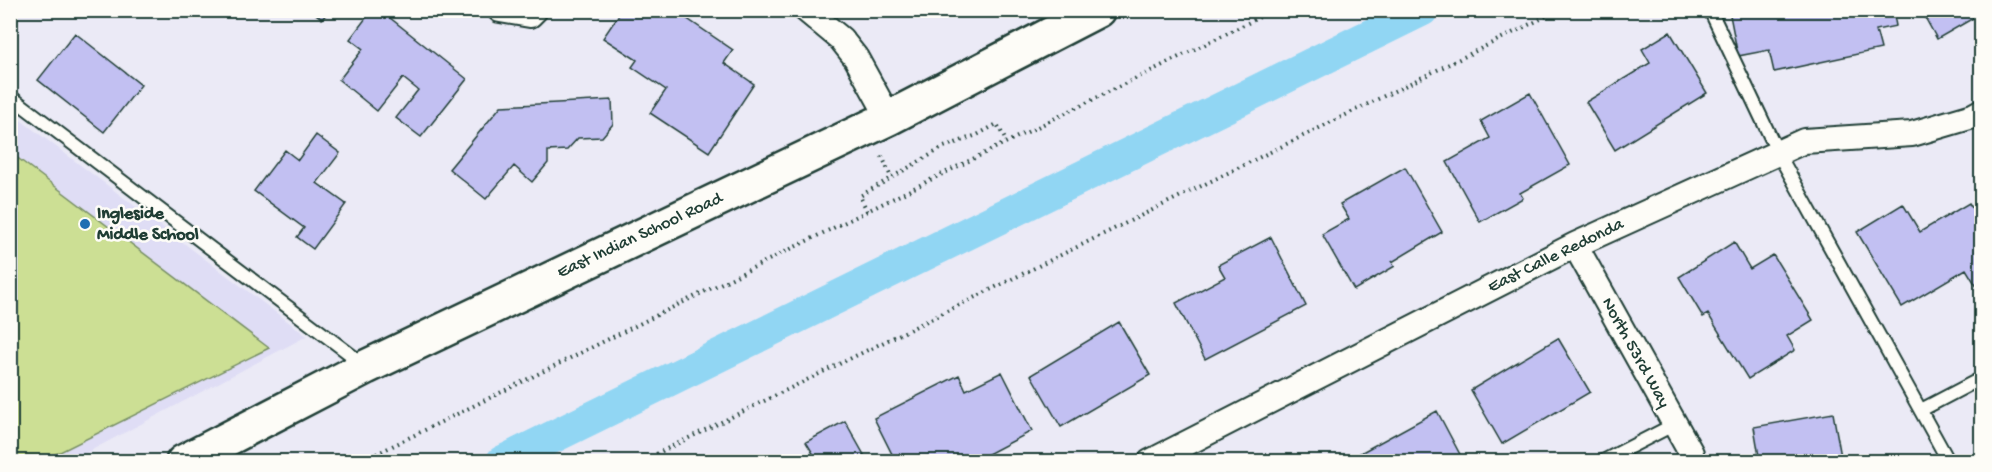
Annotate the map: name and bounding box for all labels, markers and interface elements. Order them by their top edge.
street label: East Indian School Road [554,188,727,284]
place label: Ingleside Middle School [97,204,199,246]
street label: East Calle Redonda [1485,214,1628,298]
marker: Ingleside Middle School [78,217,92,231]
street label: North 53rd Way [1596,294,1674,412]

